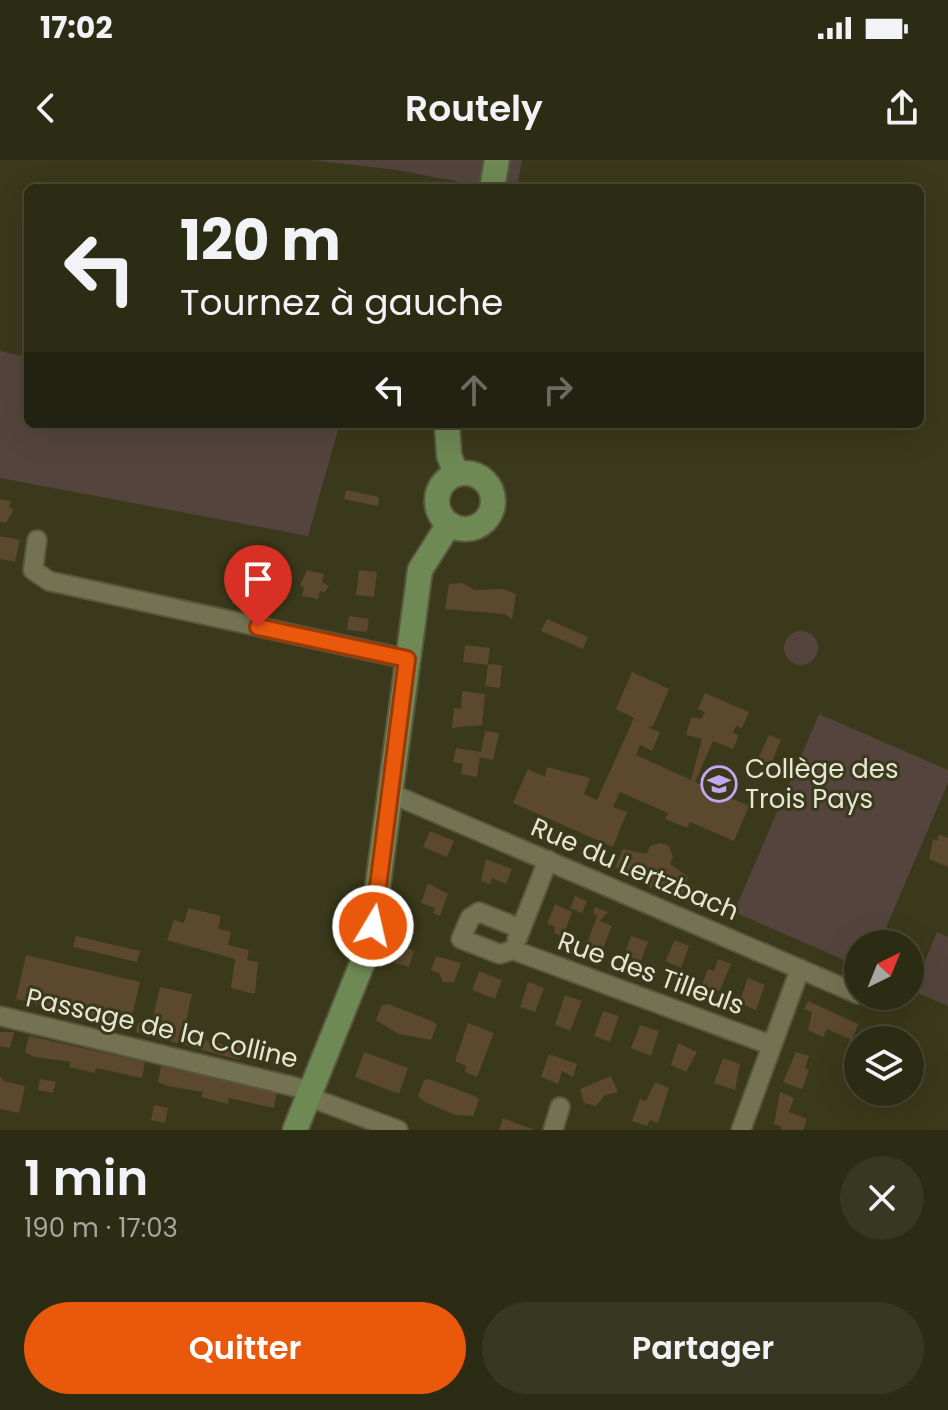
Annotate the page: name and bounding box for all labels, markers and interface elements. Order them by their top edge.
text: 17:02 [40,6,113,49]
text: Routely [405,83,543,134]
icon: back [24,86,68,130]
icon: share [880,86,924,130]
text: 120 m [180,201,341,280]
icon: left [48,216,152,320]
text: Tournez à gauche [180,277,503,328]
icon: left [368,368,412,412]
icon: ahead [452,368,496,412]
icon: right [536,368,580,412]
pin [224,545,292,627]
icon: arrive [236,557,280,601]
place label: Collège des Trois Pays [745,751,899,817]
school or university icon: Collège des Trois Pays [700,765,738,803]
street label: Rue du Lertzbach [526,809,744,929]
position arrow [331,884,415,968]
street label: Rue des Tilleuls [553,923,749,1023]
north arrow [844,930,924,1010]
map controls [844,930,924,1106]
street label: Passage de la Colline [22,979,302,1077]
button: layers [844,1026,924,1106]
text: 1 min [24,1145,148,1212]
button: close [840,1156,924,1240]
text: 190 m · 17:03 [24,1210,178,1246]
button: Quitter [24,1302,466,1394]
button: Partager [482,1302,924,1394]

